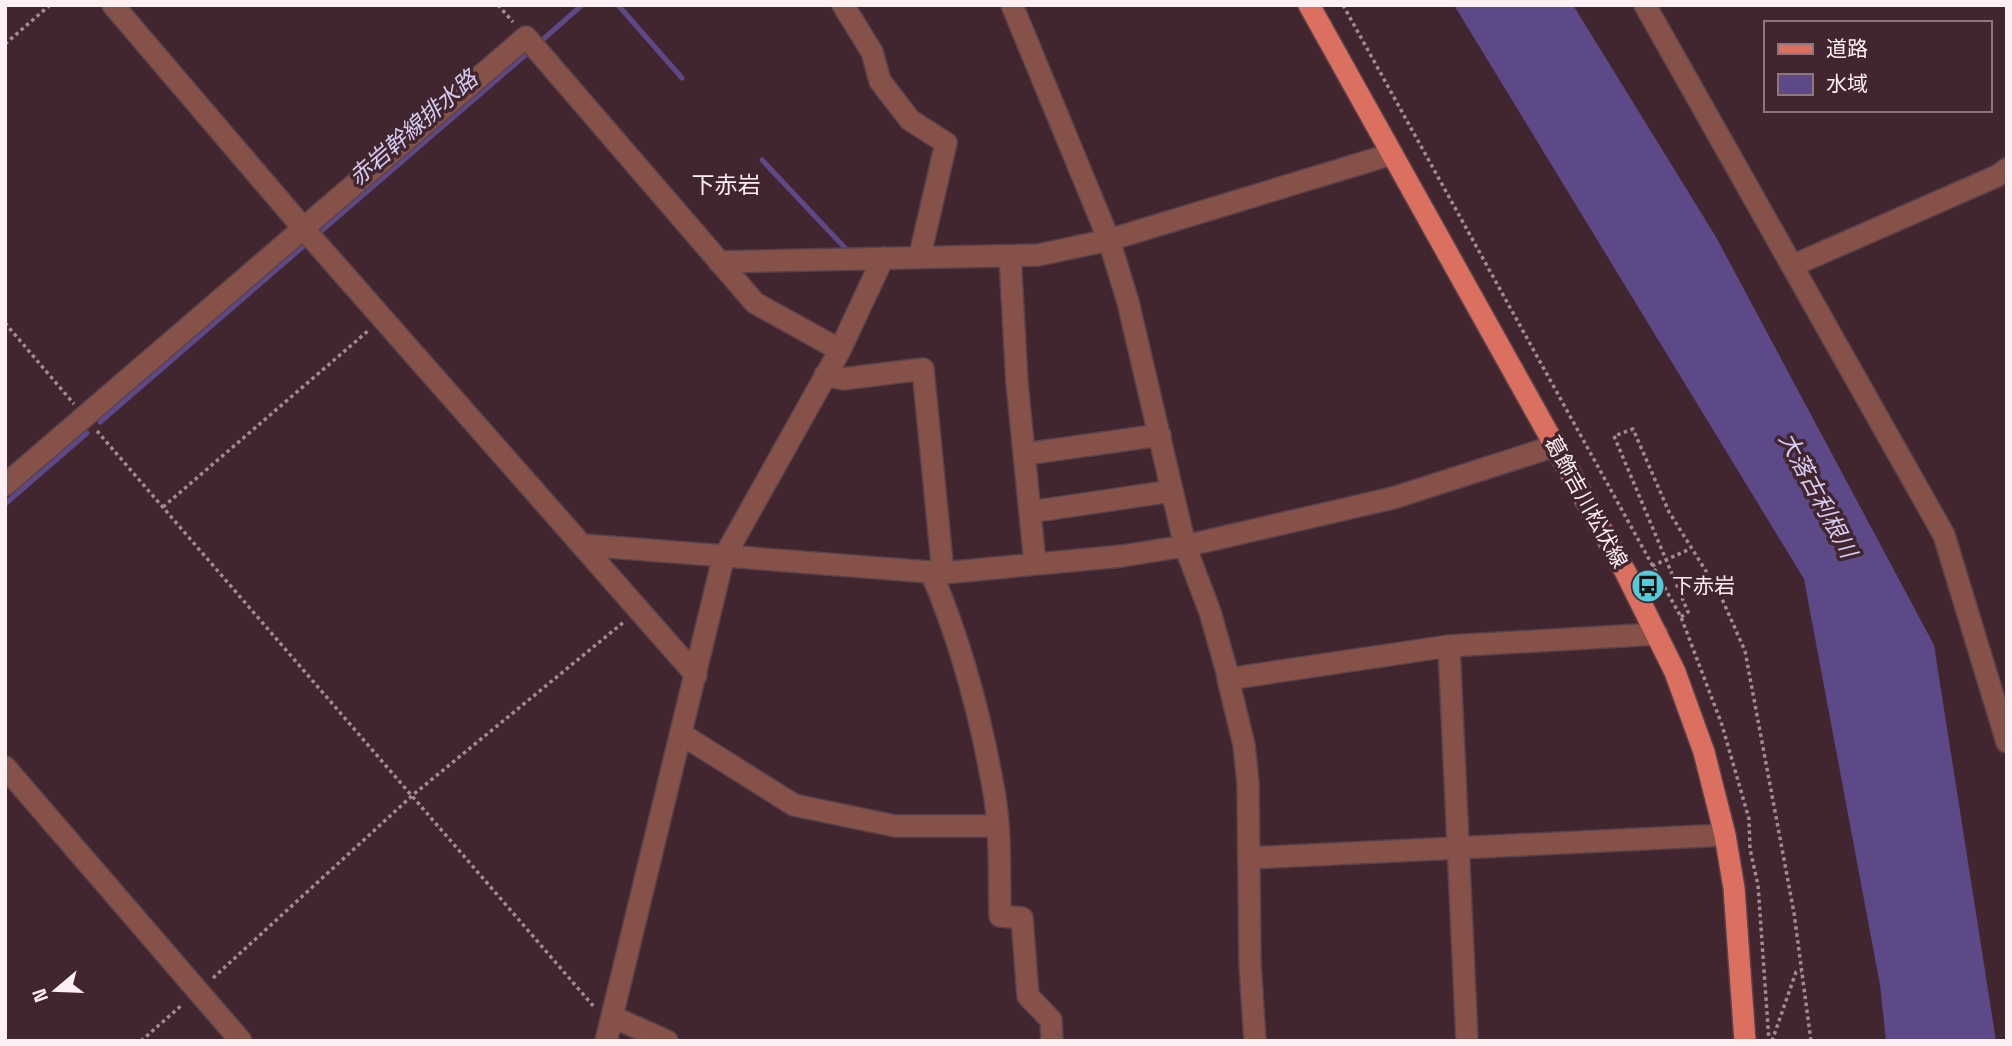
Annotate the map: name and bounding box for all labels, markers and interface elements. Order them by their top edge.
legend [1764,21,1991,112]
text: 道路 [1826,35,1868,62]
water label: 赤岩幹線排水路 [342,63,485,192]
text: 水域 [1826,70,1868,97]
district label: 下赤岩 [692,170,761,200]
water label: 大落古利根川 [1772,427,1865,566]
street label: 葛飾吉川松伏線 [1539,431,1634,573]
bus stop icon: 下赤岩 [1629,567,1667,605]
place label: 下赤岩 [1672,572,1735,599]
north arrow [21,955,91,1025]
text: N [27,985,54,1005]

